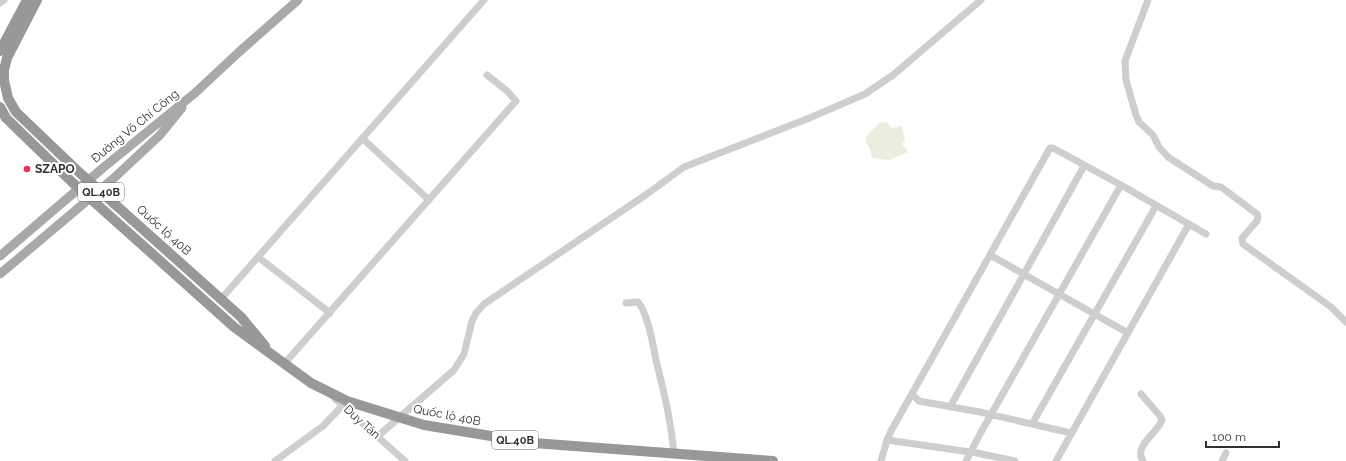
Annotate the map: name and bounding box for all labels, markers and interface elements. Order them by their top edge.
street label: Đường Võ Chí Công [89,87,181,165]
place label: SZAPO [35,162,75,176]
marker: SZAPO [22,164,32,174]
road number: QL.40B [78,183,124,201]
street label: Quốc lộ 40B [134,202,194,258]
street label: Duy Tân [341,402,383,442]
street label: Quốc lộ 40B [412,402,482,428]
scale bar [1206,423,1279,449]
text: 100 m [1212,430,1246,444]
road number: QL.40B [492,431,538,449]

